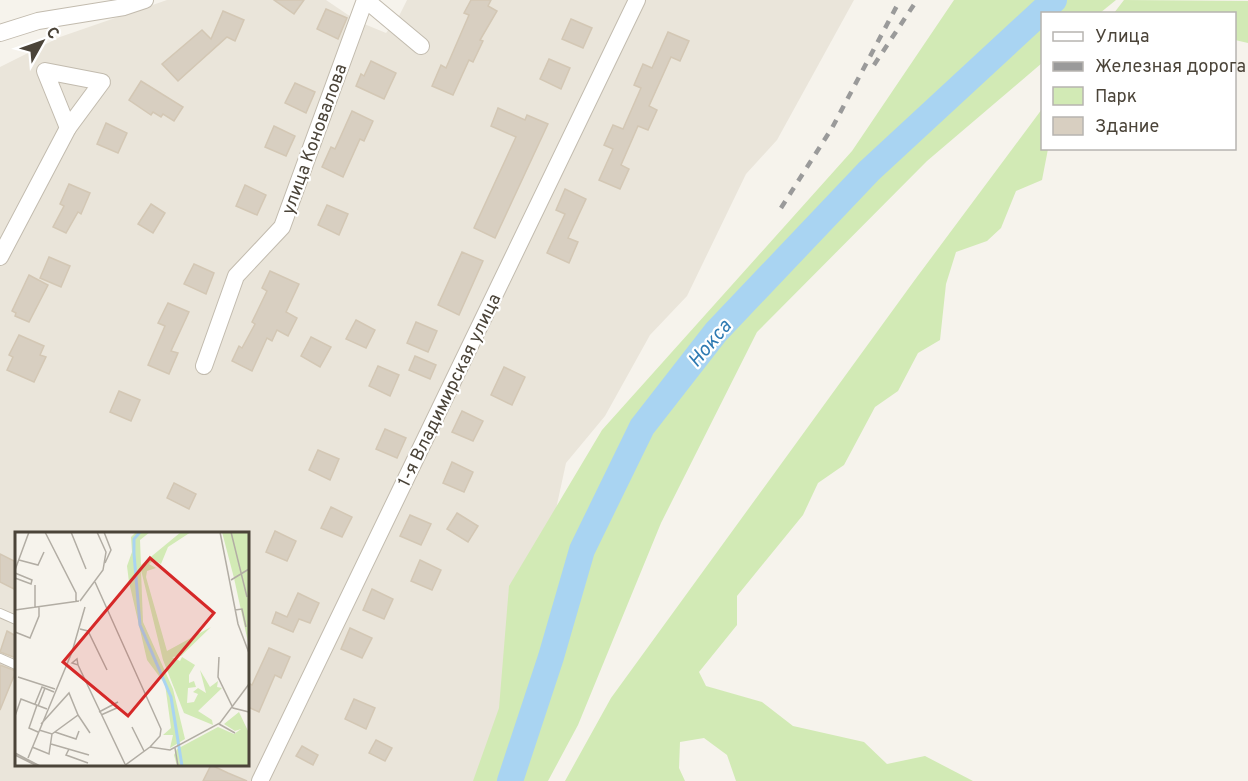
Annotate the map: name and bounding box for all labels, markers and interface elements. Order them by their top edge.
north arrow [12,12,72,72]
legend [1041,12,1236,150]
text: С [41,23,63,44]
text: Улица [1095,26,1149,49]
text: Железная дорога [1095,56,1246,79]
street label: улица Коновалова [277,61,353,218]
text: Парк [1095,86,1137,109]
text: Здание [1095,116,1159,139]
street label: 1-я Владимирская улица [394,290,507,491]
water label: Нокса [683,314,739,374]
inset map [15,532,249,766]

